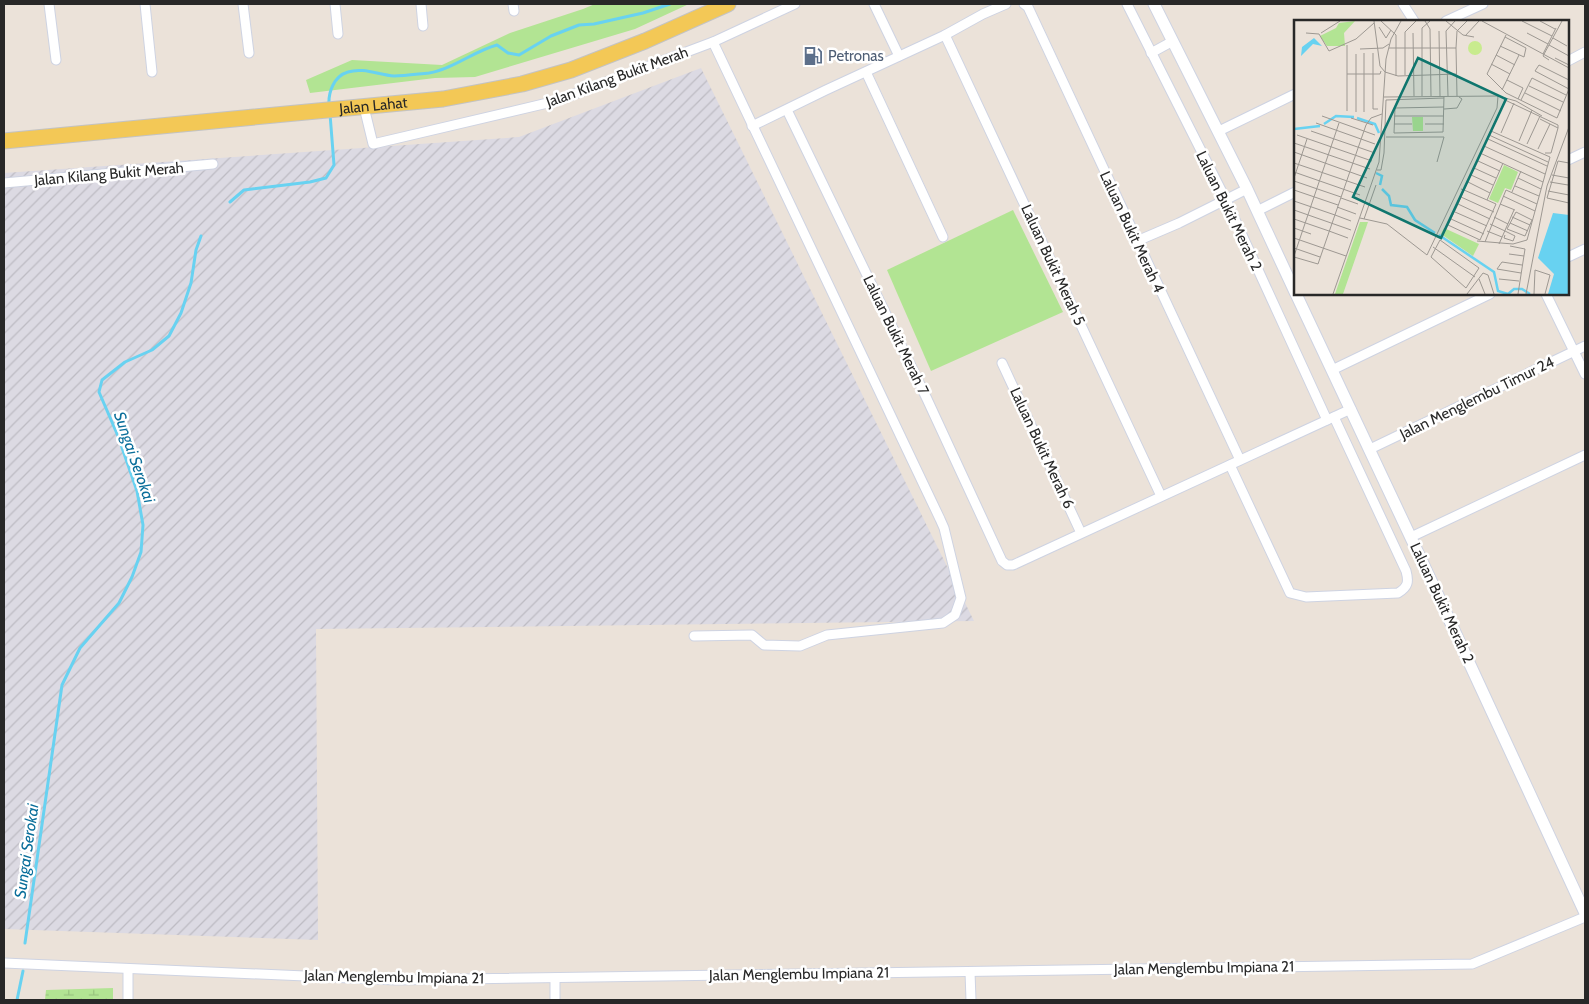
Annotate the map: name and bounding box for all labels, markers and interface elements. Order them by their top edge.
inset map [1294,20,1569,295]
street label: Jalan Kilang Bukit Merah [542,43,691,111]
fuel station icon: Petronas [802,45,824,67]
place label: Petronas [828,47,884,65]
street label: Jalan Lahat [337,93,408,118]
street label: Laluan Bukit Merah 2 [1192,148,1266,274]
street label: Jalan Kilang Bukit Merah [32,158,185,190]
street label: Laluan Bukit Merah 4 [1096,168,1168,296]
street label: Laluan Bukit Merah 5 [1017,202,1089,328]
street label: Laluan Bukit Merah 7 [859,272,933,398]
street label: Jalan Menglembu Timur 24 [1396,353,1557,444]
street label: Laluan Bukit Merah 6 [1006,385,1078,511]
water label: Sungai Serokai [110,409,159,506]
street label: Laluan Bukit Merah 2 [1406,540,1478,666]
water label: Sungai Serokai [10,802,43,900]
street label: Jalan Menglembu Impiana 21 [1113,957,1294,979]
street label: Jalan Menglembu Impiana 21 [708,963,889,985]
street label: Jalan Menglembu Impiana 21 [303,966,484,988]

